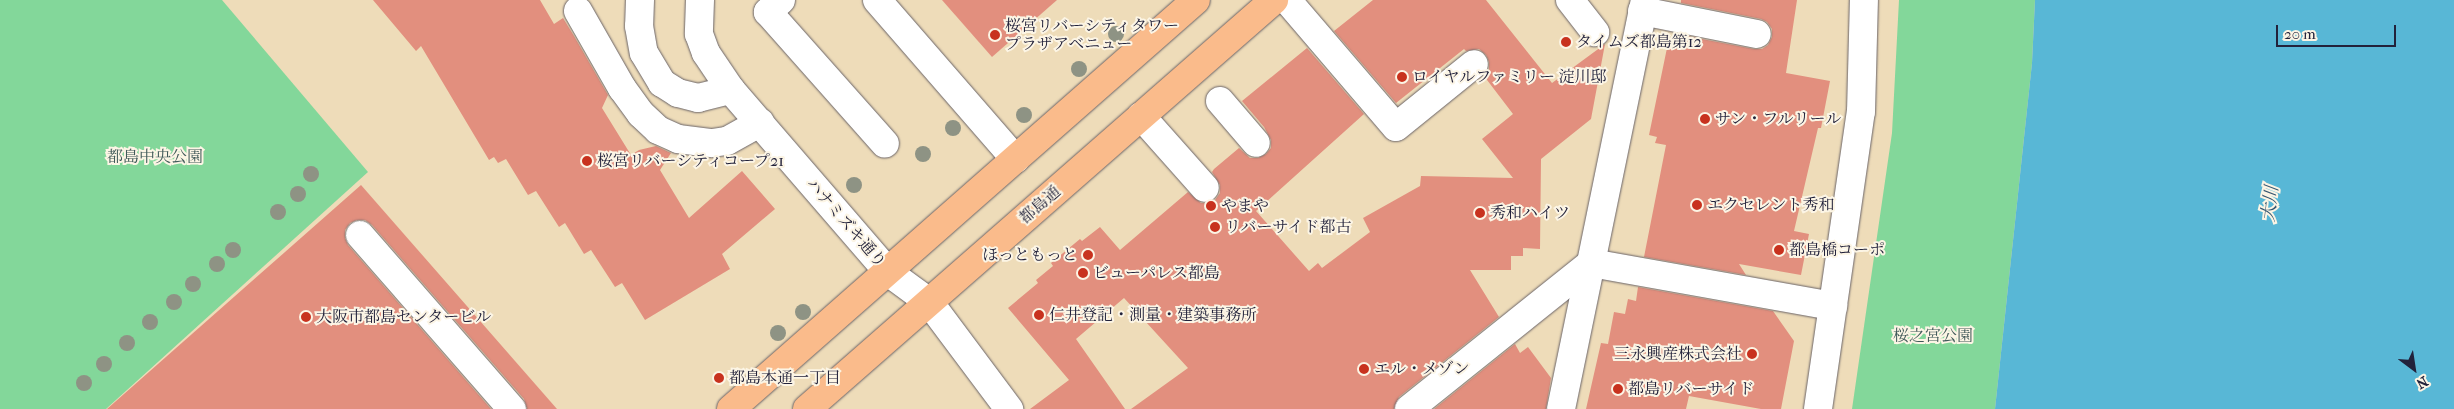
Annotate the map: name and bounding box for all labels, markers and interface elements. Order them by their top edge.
scale bar [2279,15,2399,47]
place label: 桜宮リバーシティタワー プラザアベニュー [1005,16,1181,54]
text: 20 m [2284,25,2316,43]
marker: 桜宮リバーシティタワー プラザアベニュー [989,29,1001,41]
place label: タイムズ都島第12 [1576,32,1702,52]
marker: タイムズ都島第12 [1560,36,1572,48]
place label: ロイヤルファミリー 淀川邸 [1412,67,1607,87]
marker: ロイヤルファミリー 淀川邸 [1396,71,1408,83]
place label: サン・フルリール [1715,109,1843,129]
marker: サン・フルリール [1699,113,1711,125]
park label: 都島中央公園 [107,147,203,167]
place label: 桜宮リバーシティコープ21 [597,151,787,171]
marker: 桜宮リバーシティコープ21 [581,155,593,167]
street label: ハナミズキ通り [802,174,890,272]
street label: 都島通 [1016,182,1064,228]
water label: 大川 [2258,185,2284,223]
place label: エクセレント秀和 [1707,195,1835,215]
place label: やまや [1221,196,1269,216]
marker: エクセレント秀和 [1691,199,1703,211]
marker: やまや [1205,200,1217,212]
place label: 秀和ハイツ [1490,203,1570,223]
marker: 秀和ハイツ [1474,207,1486,219]
place label: リバーサイド都古 [1225,217,1353,237]
marker: リバーサイド都古 [1209,221,1221,233]
place label: 都島橋コーポ [1789,240,1885,260]
marker: 都島橋コーポ [1773,244,1785,256]
place label: ほっともっと [982,245,1078,265]
marker: ほっともっと [1082,249,1094,261]
place label: ビューパレス都島 [1093,263,1221,283]
marker: ビューパレス都島 [1077,267,1089,279]
place label: 仁井登記・測量・建築事務所 [1049,305,1257,325]
place label: 大阪市都島センタービル [316,307,492,327]
marker: 仁井登記・測量・建築事務所 [1033,309,1045,321]
marker: 大阪市都島センタービル [300,311,312,323]
park label: 桜之宮公園 [1893,326,1973,346]
place label: 三永興産株式会社 [1614,344,1742,364]
north arrow [2389,344,2439,394]
marker: 三永興産株式会社 [1746,348,1758,360]
place label: エル・メゾン [1374,359,1470,379]
marker: エル・メゾン [1358,363,1370,375]
place label: 都島本通一丁目 [729,368,841,388]
marker: 都島本通一丁目 [713,372,725,384]
text: N [2413,372,2431,392]
place label: 都島リバーサイド [1628,379,1756,399]
marker: 都島リバーサイド [1612,383,1624,395]

